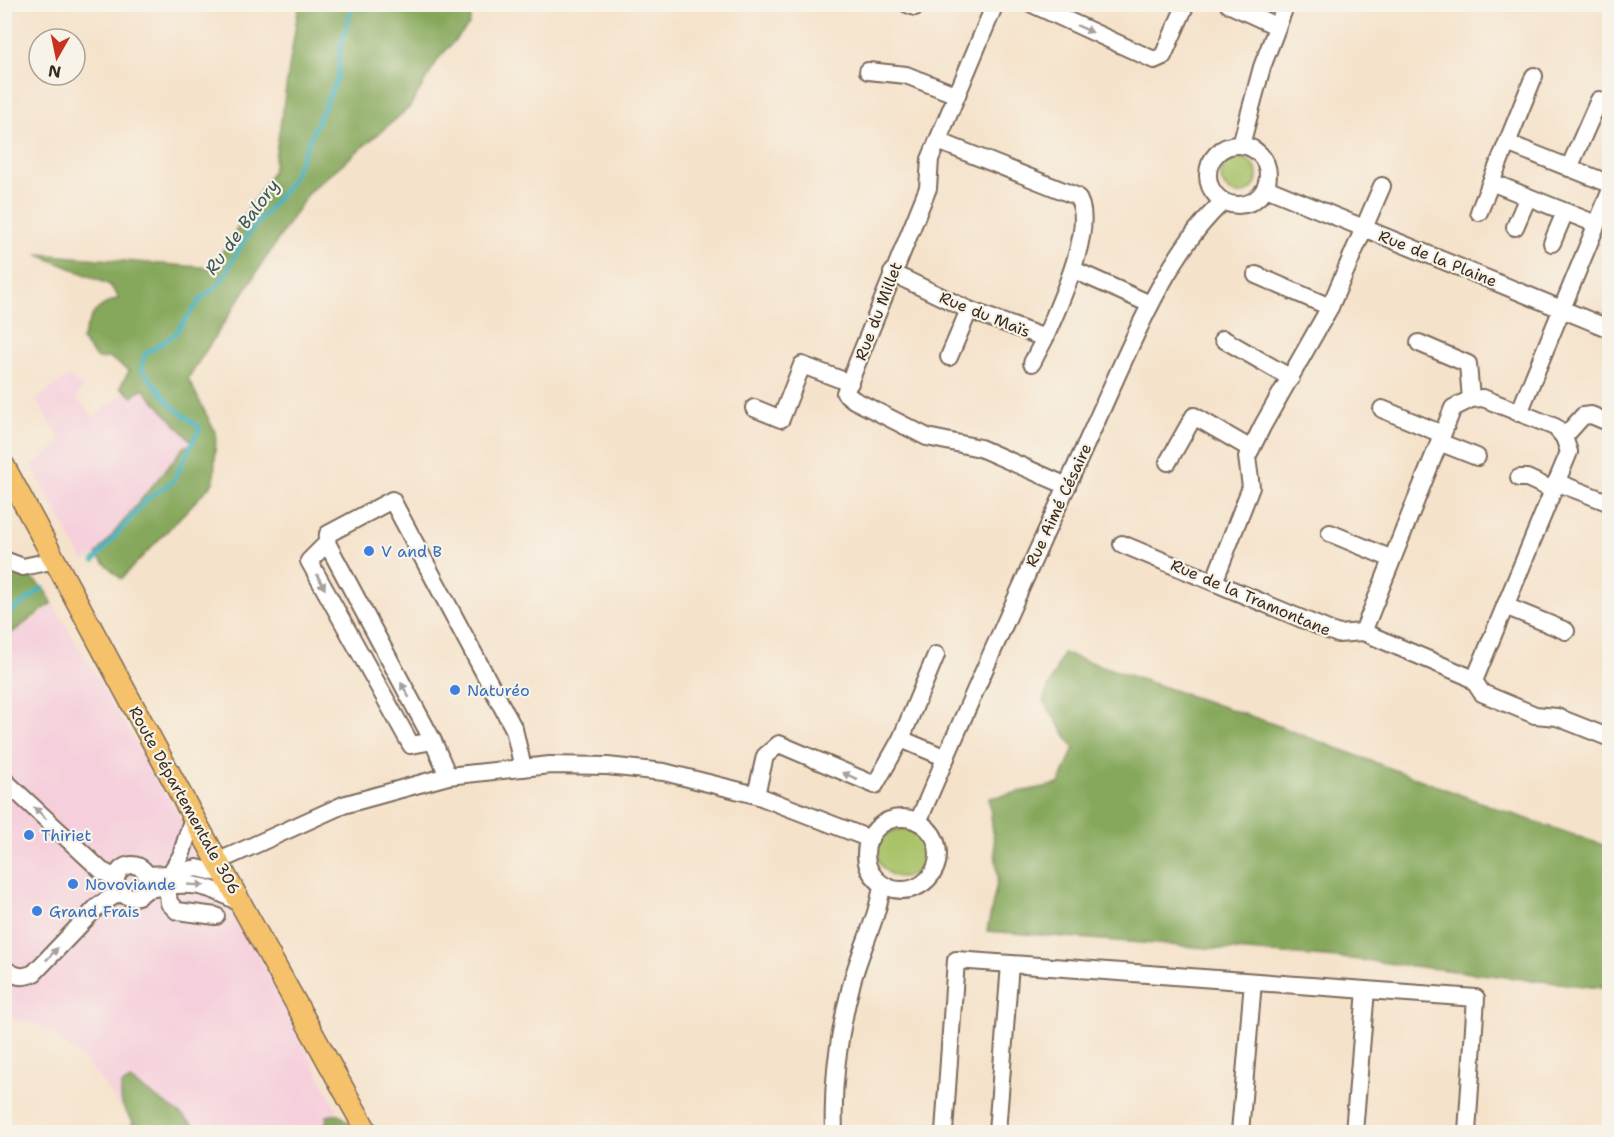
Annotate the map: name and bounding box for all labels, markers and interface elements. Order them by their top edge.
one-way arrow [1077,24,1094,33]
north arrow [27,27,87,87]
text: N [47,60,63,83]
water label: Ru de Balory [199,174,285,280]
street label: Rue de la Plaine [1375,225,1500,292]
street label: Rue du Millet [850,259,907,363]
street label: Rue du Maïs [936,287,1033,342]
street label: Rue Aimé Césaire [1021,440,1096,570]
place label: V and B [381,541,442,562]
marker: V and B [362,544,376,558]
street label: Rue de la Tramontane [1167,554,1334,641]
one-way arrow [316,574,325,591]
place label: Naturéo [467,680,530,701]
one-way arrow [400,681,410,698]
marker: Naturéo [448,683,462,697]
street label: Route Départementale 306 [124,702,245,898]
one-way arrow [842,771,859,780]
one-way arrow [34,807,48,821]
place label: Thiriet [41,825,91,846]
marker: Thiriet [22,828,36,842]
place label: Novoviande [85,874,176,895]
marker: Novoviande [66,877,80,891]
one-way arrow [187,881,206,890]
place label: Grand Frais [49,901,140,922]
marker: Grand Frais [30,904,44,918]
one-way arrow [44,948,58,962]

